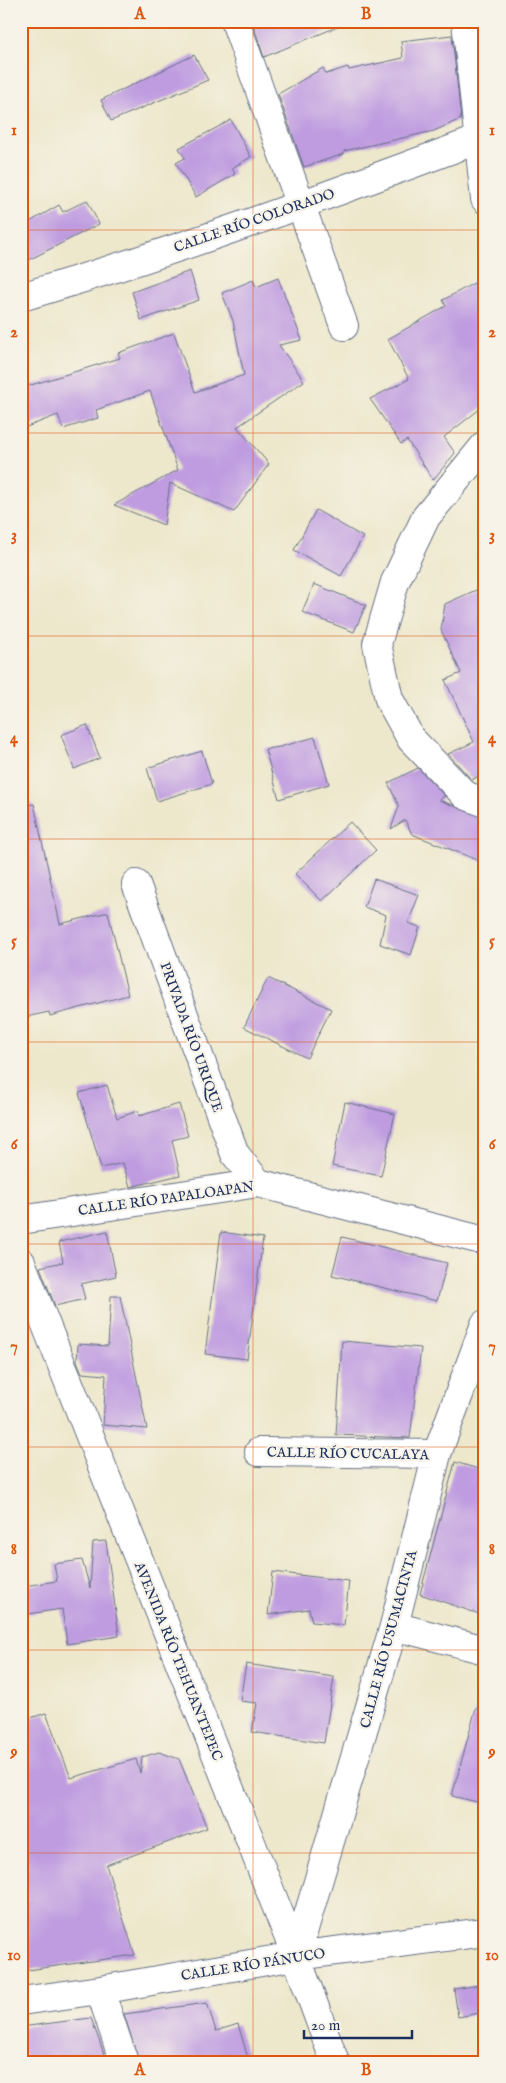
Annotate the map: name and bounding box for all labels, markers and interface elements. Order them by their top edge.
text: A [134,5,147,25]
text: B [361,5,372,25]
text: 1 [11,121,17,141]
text: 1 [489,121,495,141]
street label: CALLE RÍO COLORADO [171,184,337,257]
text: 2 [10,323,18,343]
text: 2 [488,323,496,343]
text: 3 [11,526,17,546]
text: 3 [489,526,495,546]
text: 4 [10,729,19,749]
text: 4 [488,729,497,749]
text: 5 [11,932,17,952]
text: 5 [489,932,495,952]
street label: PRIVADA RÍO URIQUE [156,960,228,1115]
text: 6 [11,1135,19,1155]
text: 6 [489,1135,497,1155]
street label: CALLE RÍO PAPALOAPAN [77,1177,255,1220]
text: 7 [10,1337,18,1357]
text: 7 [488,1337,496,1357]
street label: CALLE RÍO CUCALAYA [267,1443,430,1464]
text: 8 [11,1540,17,1560]
text: 8 [489,1540,495,1560]
street label: CALLE RÍO USUMACINTA [356,1547,422,1730]
street label: AVENIDA RÍO TEHUANTEPEC [129,1558,227,1763]
text: 9 [10,1743,18,1763]
text: 9 [488,1743,496,1763]
street label: CALLE RÍO PÁNUCO [180,1944,327,1985]
text: 10 [7,1946,21,1966]
text: 10 [485,1946,499,1966]
scale bar [304,2008,411,2040]
text: 20 m [311,2016,341,2035]
text: A [134,2061,147,2081]
text: B [361,2061,372,2081]

